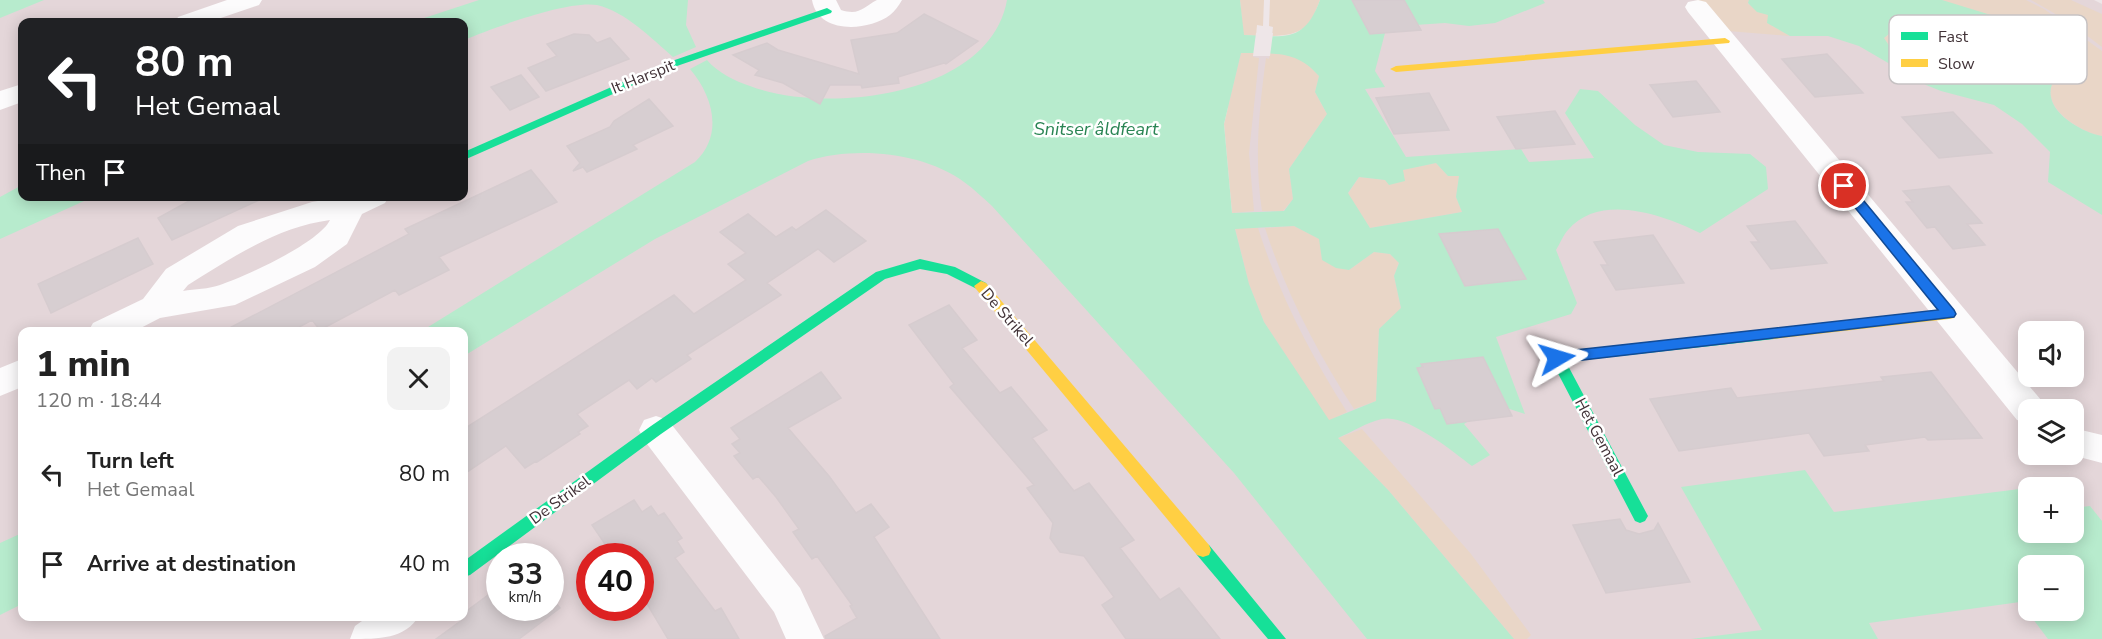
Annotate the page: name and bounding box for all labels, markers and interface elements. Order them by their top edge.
legend [1889,15,2087,84]
text: Fast [1938,26,1969,48]
text: 80 m [135,34,234,91]
icon: left [36,42,114,120]
text: Slow [1938,53,1975,75]
street label: It Harspit [608,54,678,100]
text: Het Gemaal [135,88,280,125]
water label: Snitser âldfeart [1034,117,1159,141]
icon: arrive [98,156,131,189]
text: Then [36,158,86,188]
pin [1818,160,1869,211]
icon: arrive [1827,169,1860,202]
street label: De Strikel [976,283,1039,351]
map controls [2018,321,2084,621]
button: sound [2018,321,2084,387]
position arrow [1525,326,1589,390]
text: 1 min [36,340,131,389]
button: close [387,347,450,410]
text: 120 m · 18:44 [36,387,162,414]
street label: Het Gemaal [1569,394,1629,480]
button: layers [2018,399,2084,465]
text: Turn left [87,446,174,476]
icon: left [36,458,69,491]
text: 80 m [399,459,450,489]
street label: De Strikel [525,470,595,530]
text: Het Gemaal [87,476,194,503]
button: + [2018,477,2084,543]
speed limit sign: 40 [576,543,654,621]
icon: arrive [36,548,69,581]
text: Arrive at destination [87,549,296,579]
text: 40 m [399,549,450,579]
text: 33 [507,554,543,595]
button: − [2018,555,2084,621]
text: km/h [508,587,542,607]

